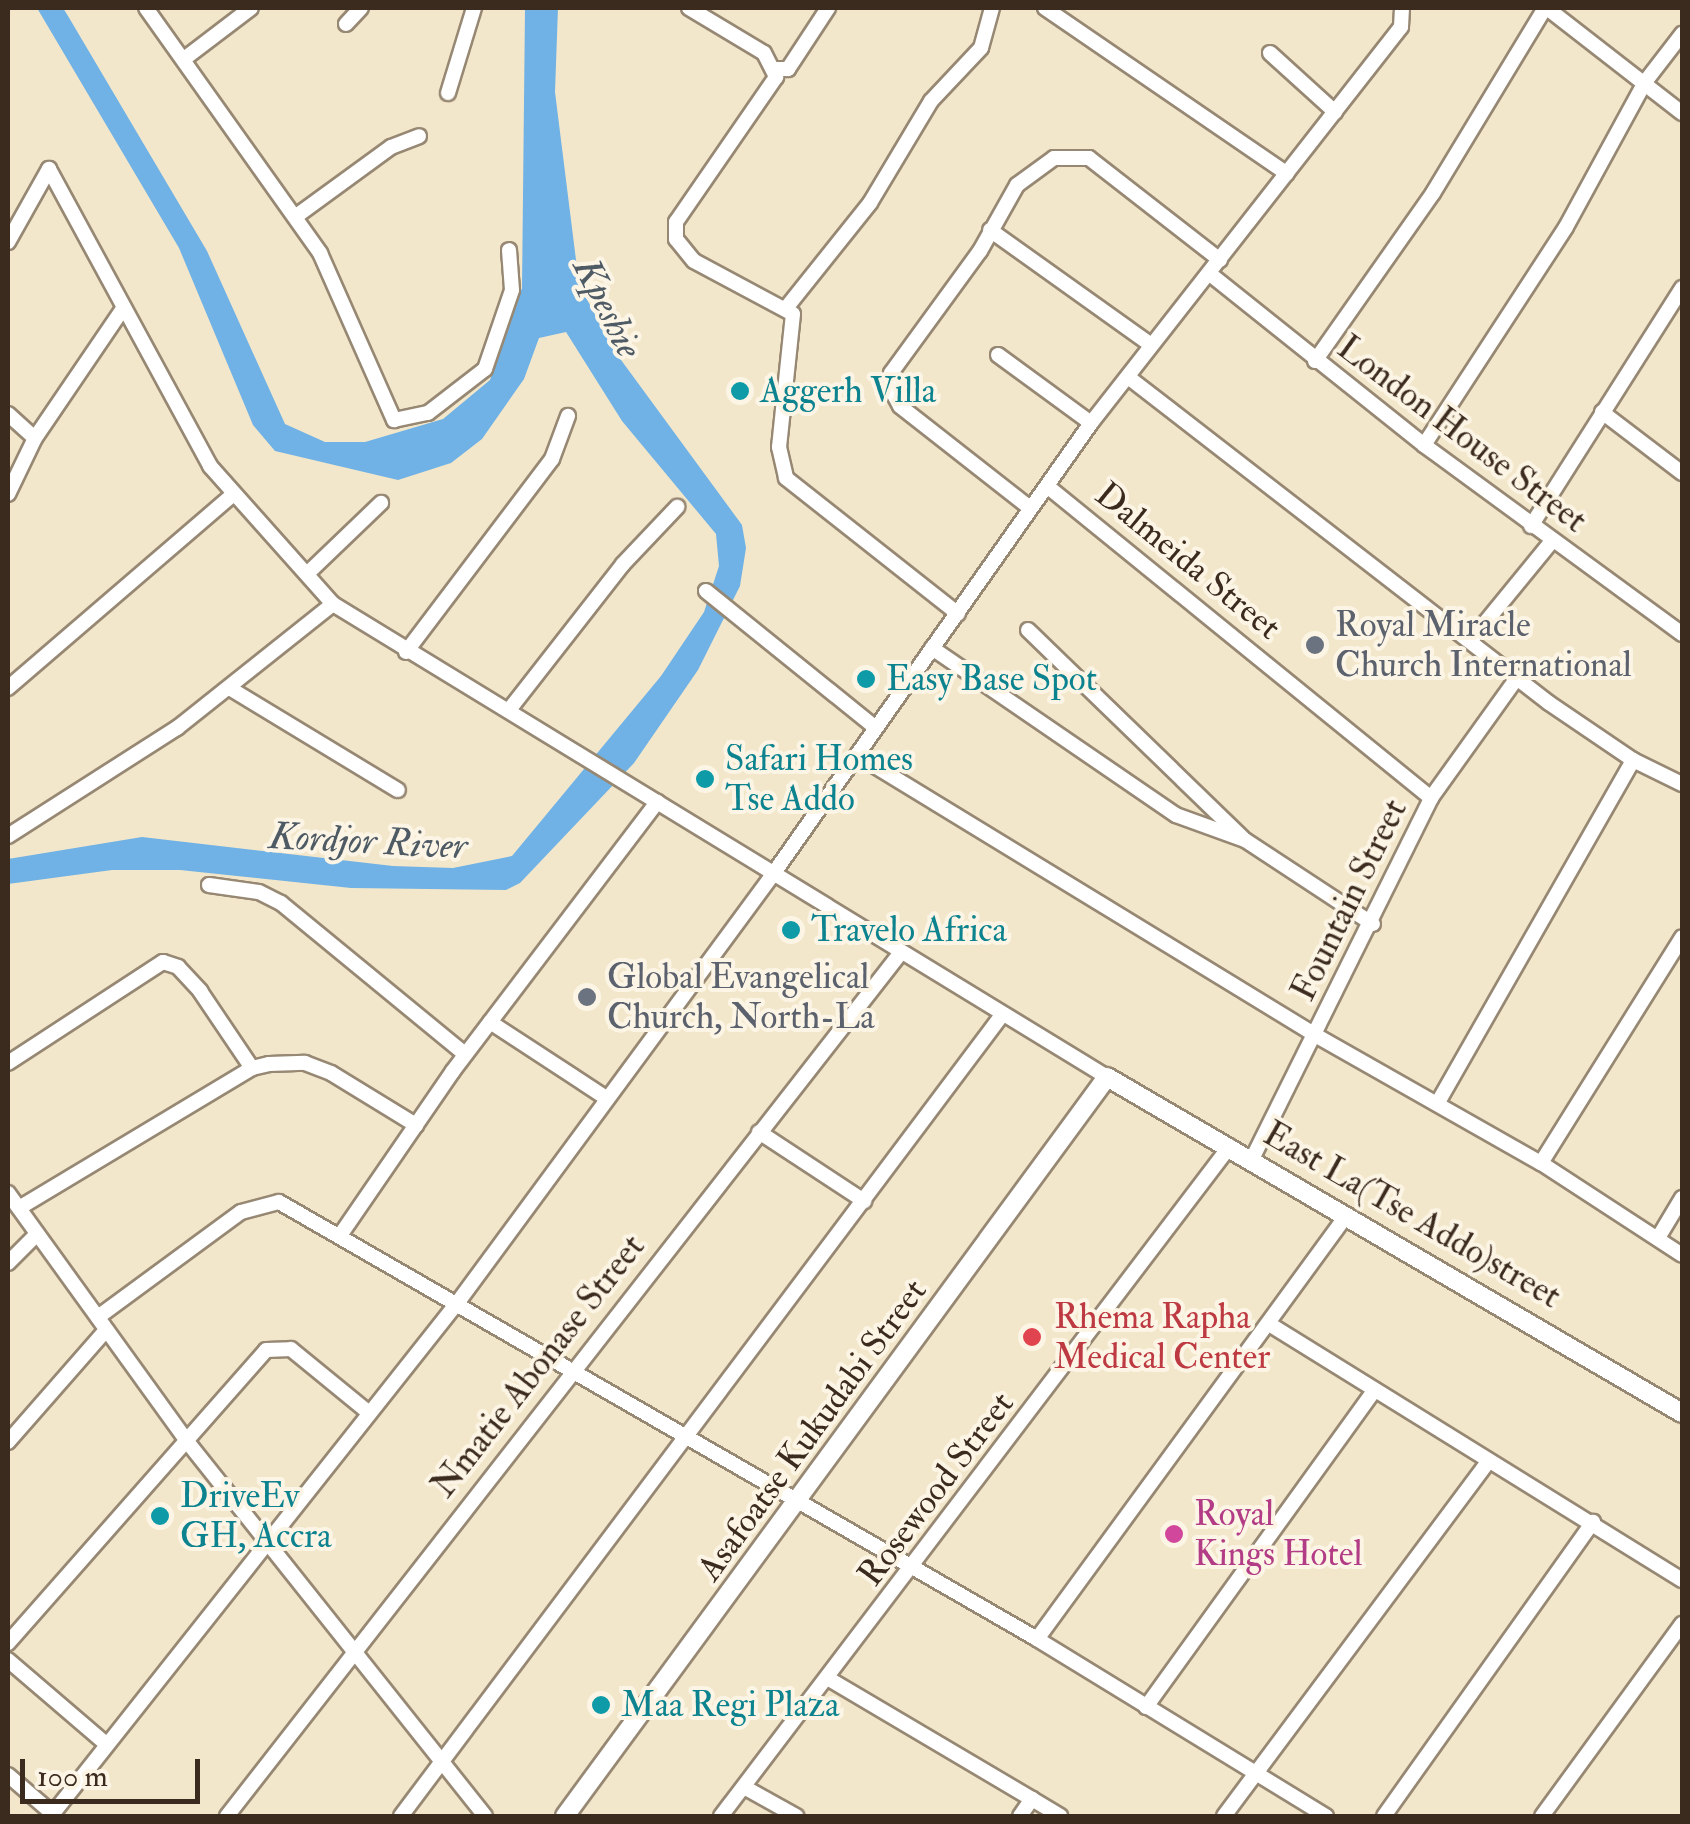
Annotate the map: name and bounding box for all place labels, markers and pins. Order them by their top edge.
place label: Aggerh Villa [760,370,936,412]
marker: Aggerh Villa [729,380,751,402]
place label: Royal Miracle Church International [1335,604,1632,686]
marker: Royal Miracle Church International [1304,634,1326,656]
place label: Easy Base Spot [886,658,1097,700]
marker: Easy Base Spot [855,668,877,690]
place label: Safari Homes Tse Addo [725,738,913,820]
marker: Safari Homes Tse Addo [694,768,716,790]
place label: Travelo Africa [811,909,1007,951]
marker: Travelo Africa [780,919,802,941]
place label: Global Evangelical Church, North-La [607,956,875,1038]
marker: Global Evangelical Church, North-La [576,986,598,1008]
place label: Rhema Rapha Medical Center [1054,1296,1270,1378]
marker: Rhema Rapha Medical Center [1019,1324,1045,1350]
place label: DriveEv GH, Accra [180,1475,332,1557]
place label: Royal Kings Hotel [1194,1493,1362,1575]
marker: DriveEv GH, Accra [149,1505,171,1527]
marker: Royal Kings Hotel [1163,1523,1185,1545]
place label: Maa Regi Plaza [621,1684,839,1726]
marker: Maa Regi Plaza [590,1694,612,1716]

